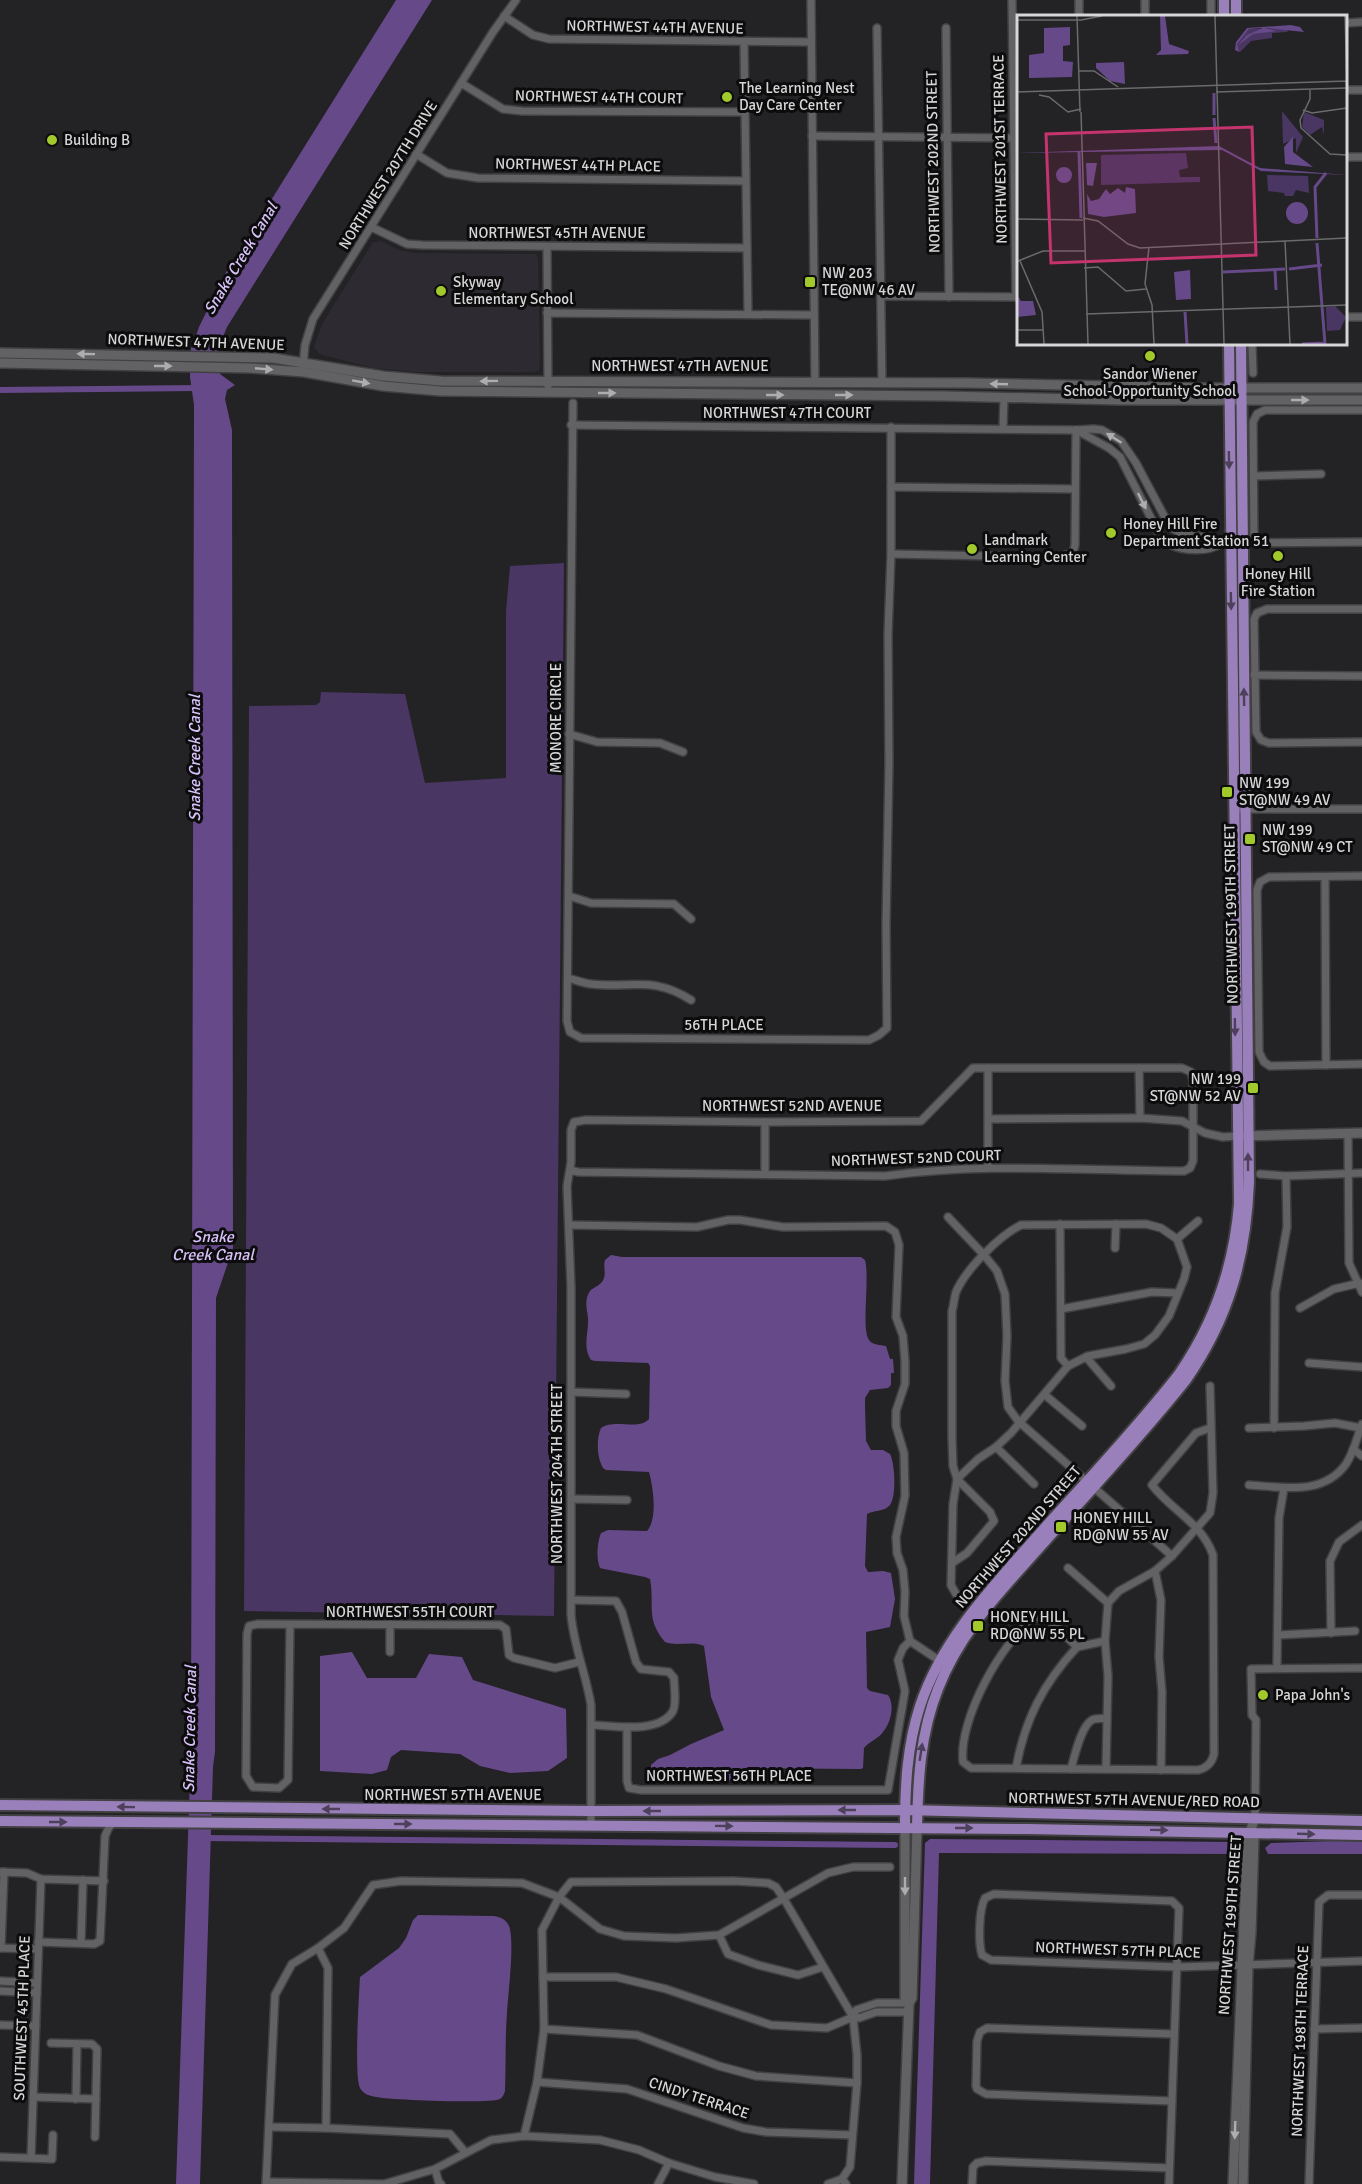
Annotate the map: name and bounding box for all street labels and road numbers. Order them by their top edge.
street label: NORTHWEST 44TH AVENUE [566,16,744,38]
street label: NORTHWEST 201ST TERRACE [989,54,1011,244]
street label: NORTHWEST 202ND STREET [922,70,944,253]
street label: NORTHWEST 44TH COURT [515,87,684,107]
street label: NORTHWEST 207TH DRIVE [335,97,441,253]
street label: NORTHWEST 44TH PLACE [495,155,661,175]
street label: NORTHWEST 45TH AVENUE [468,224,646,242]
street label: NORTHWEST 47TH AVENUE [107,330,285,354]
street label: NORTHWEST 47TH AVENUE [591,357,769,375]
street label: NORTHWEST 47TH COURT [703,404,872,422]
street label: MONORE CIRCLE [547,663,565,773]
street label: NORTHWEST 199TH STREET [1220,823,1242,1004]
street label: 56TH PLACE [684,1016,764,1034]
street label: NORTHWEST 52ND AVENUE [702,1097,882,1115]
street label: NORTHWEST 52ND COURT [830,1146,1002,1170]
street label: NORTHWEST 204TH STREET [548,1383,566,1564]
street label: NORTHWEST 202ND STREET [951,1462,1085,1612]
street label: NORTHWEST 55TH COURT [326,1603,495,1621]
street label: NORTHWEST 56TH PLACE [646,1767,812,1785]
street label: NORTHWEST 57TH AVENUE [364,1786,542,1804]
street label: NORTHWEST 57TH AVENUE/RED ROAD [1008,1789,1260,1811]
street label: NORTHWEST 199TH STREET [1215,1834,1245,2015]
street label: SOUTHWEST 45TH PLACE [10,1935,34,2101]
street label: NORTHWEST 57TH PLACE [1035,1938,1201,1962]
street label: NORTHWEST 198TH TERRACE [1288,1945,1312,2137]
street label: CINDY TERRACE [647,2073,751,2123]

